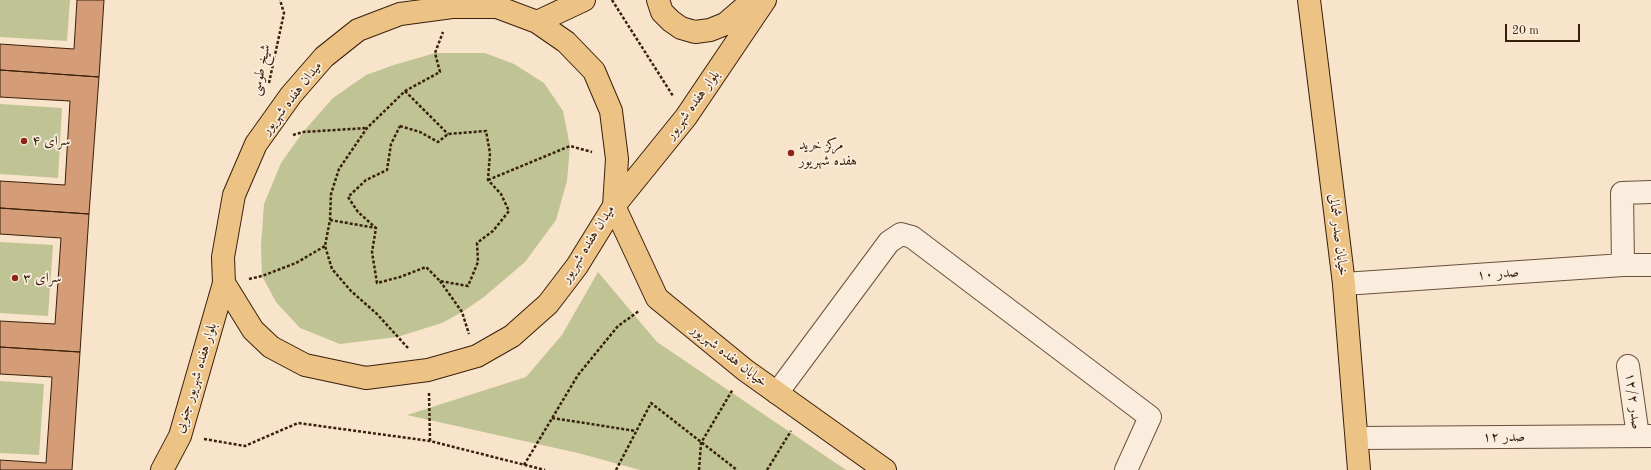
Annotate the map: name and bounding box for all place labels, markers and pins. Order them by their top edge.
place label: سرای ۴ [32,133,70,149]
marker: سرای ۴ [19,136,29,146]
place label: مرکز خرید هفده شهریور [799,137,857,170]
marker: مرکز خرید هفده شهریور [786,148,796,158]
place label: سرای ۳ [23,270,61,286]
marker: سرای ۳ [10,273,20,283]

